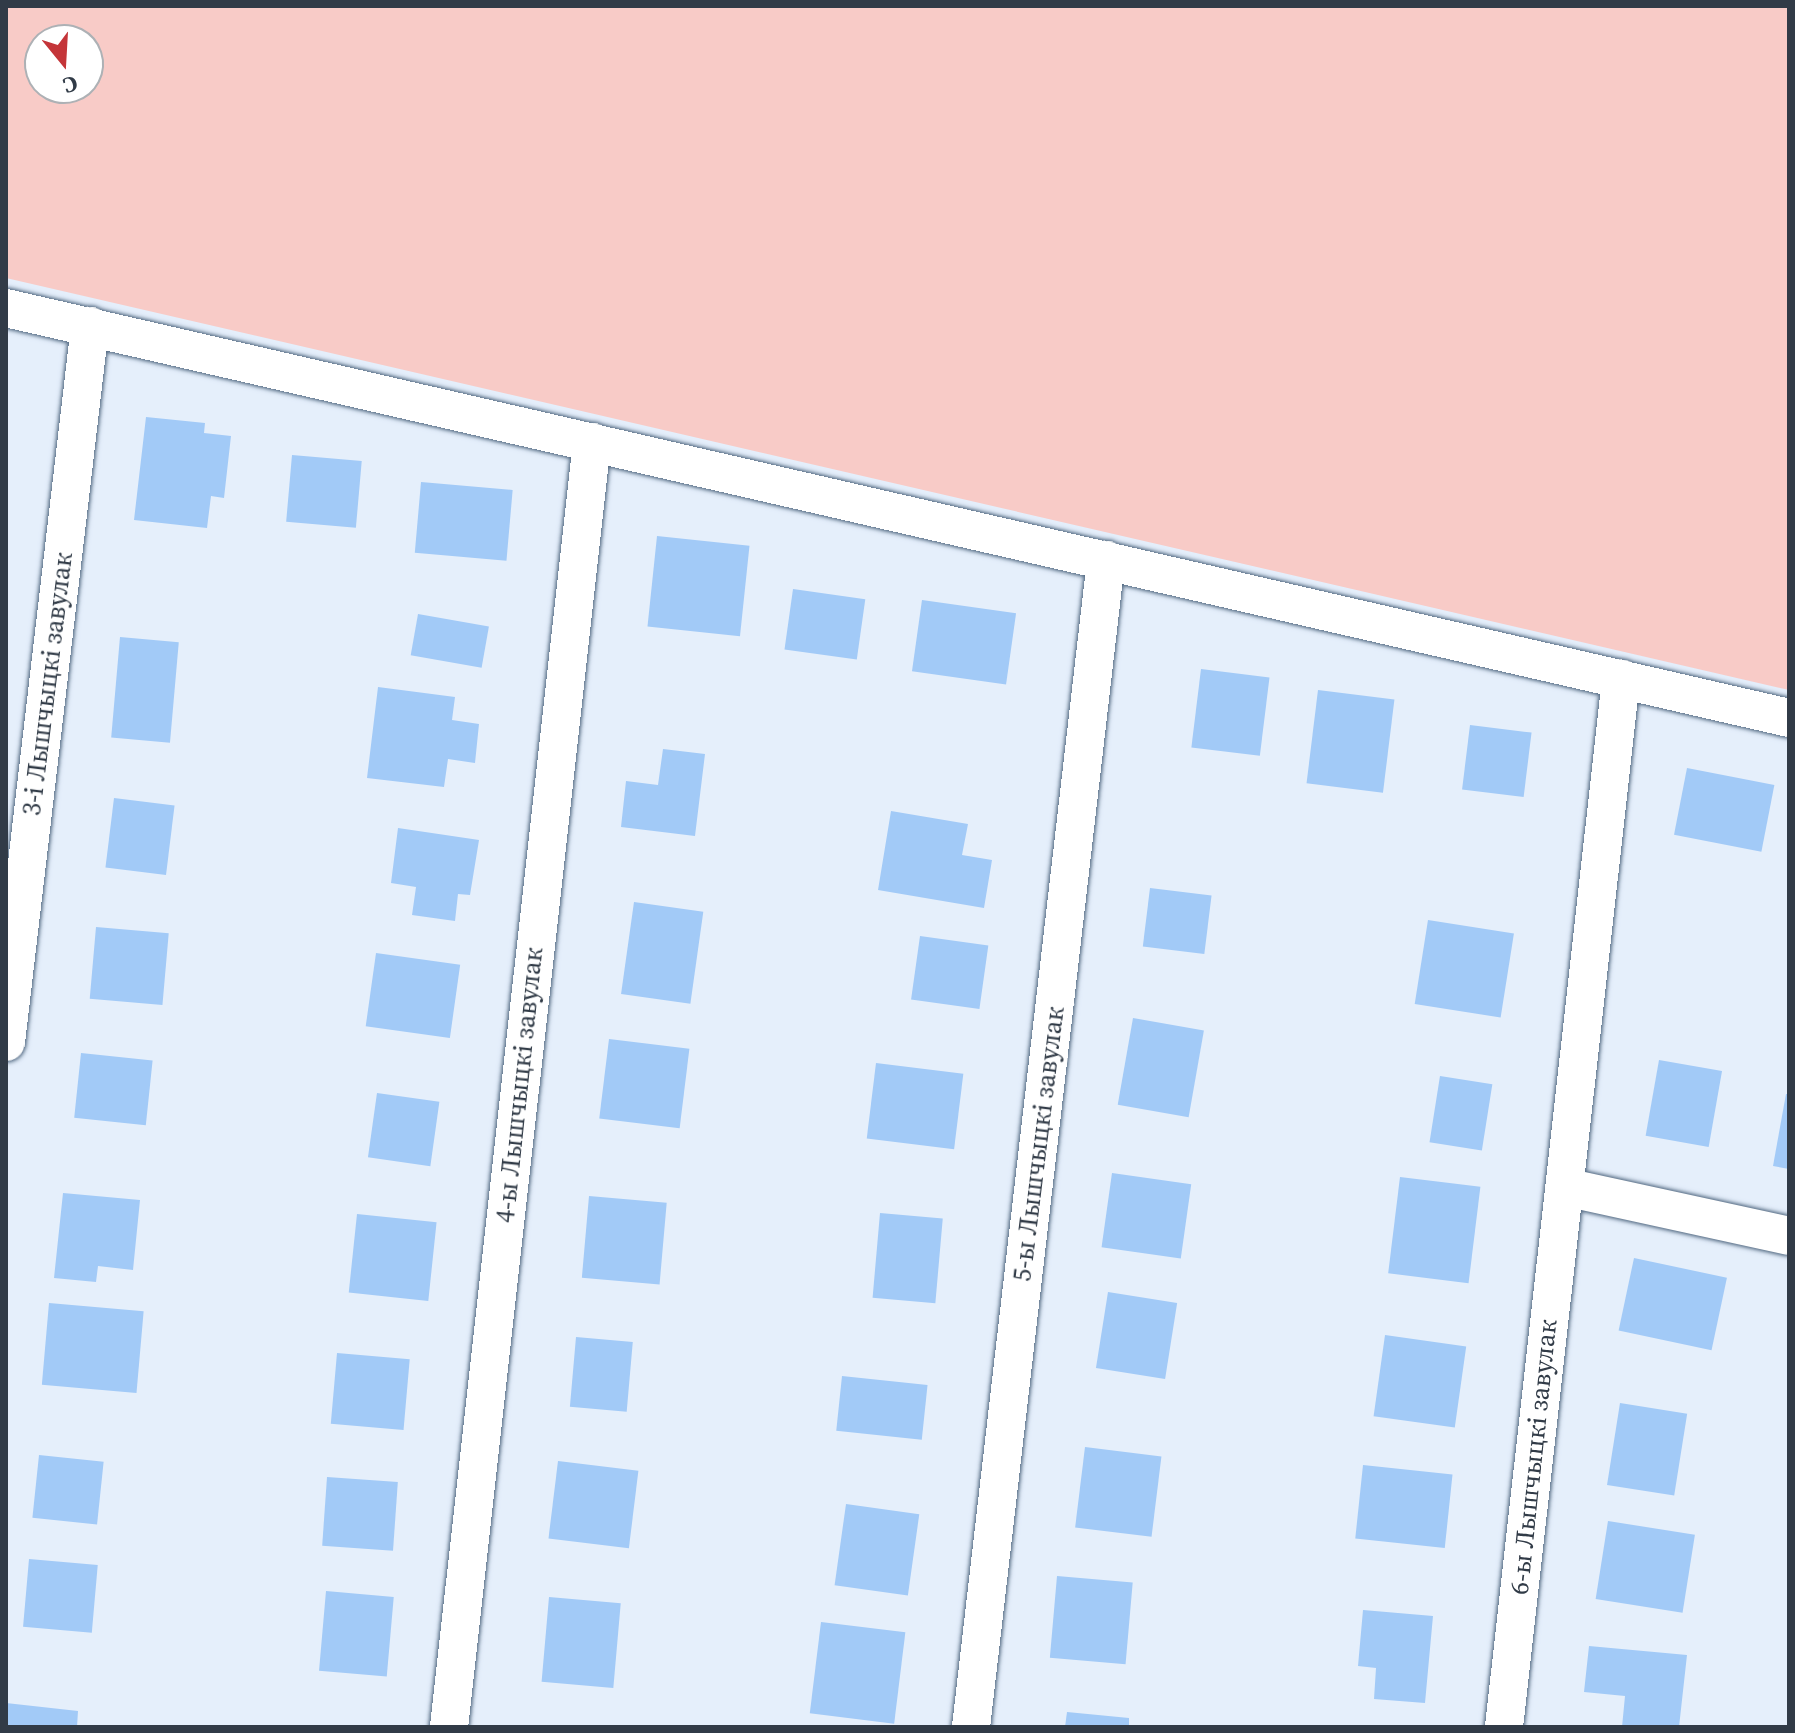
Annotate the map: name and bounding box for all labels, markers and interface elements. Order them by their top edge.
north arrow [24,24,104,104]
text: С [60,69,82,101]
street label: 3-і Лышчыцкі завулак [16,551,80,817]
street label: 4-ы Лышчыцкі завулак [490,946,550,1224]
street label: 5-ы Лышчыцкі завулак [1007,1005,1071,1283]
street label: 6-ы Лышчыцкі завулак [1504,1318,1564,1596]

